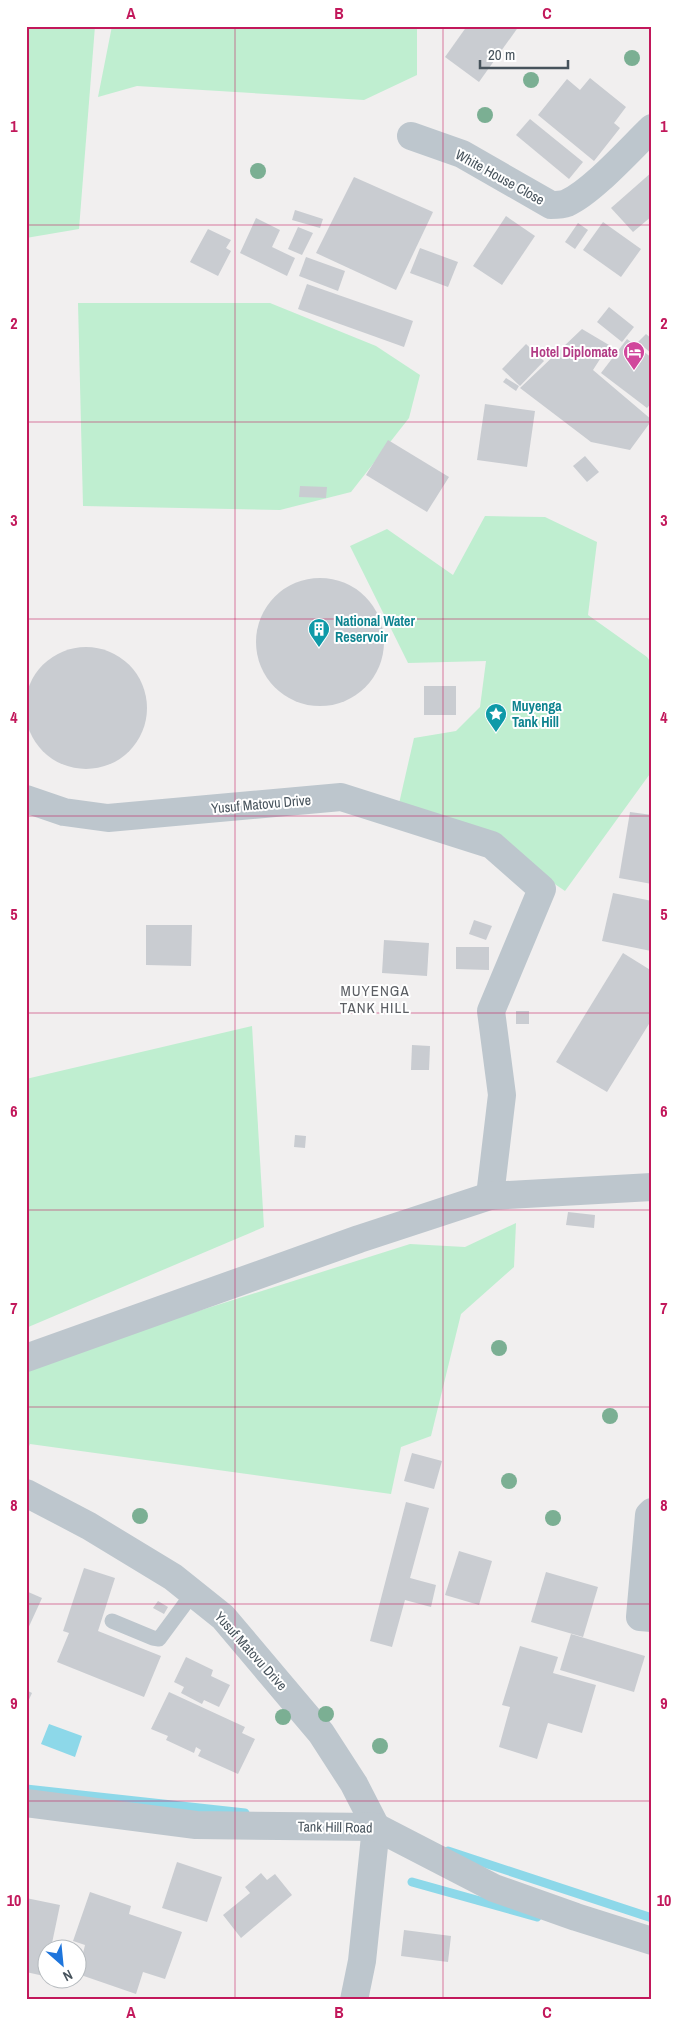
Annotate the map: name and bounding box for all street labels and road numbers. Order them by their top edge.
street label: White House Close [452,145,548,209]
street label: Yusuf Matovu Drive [210,791,312,817]
street label: Yusuf Matovu Drive [211,1608,291,1694]
street label: Tank Hill Road [297,1817,373,1837]

